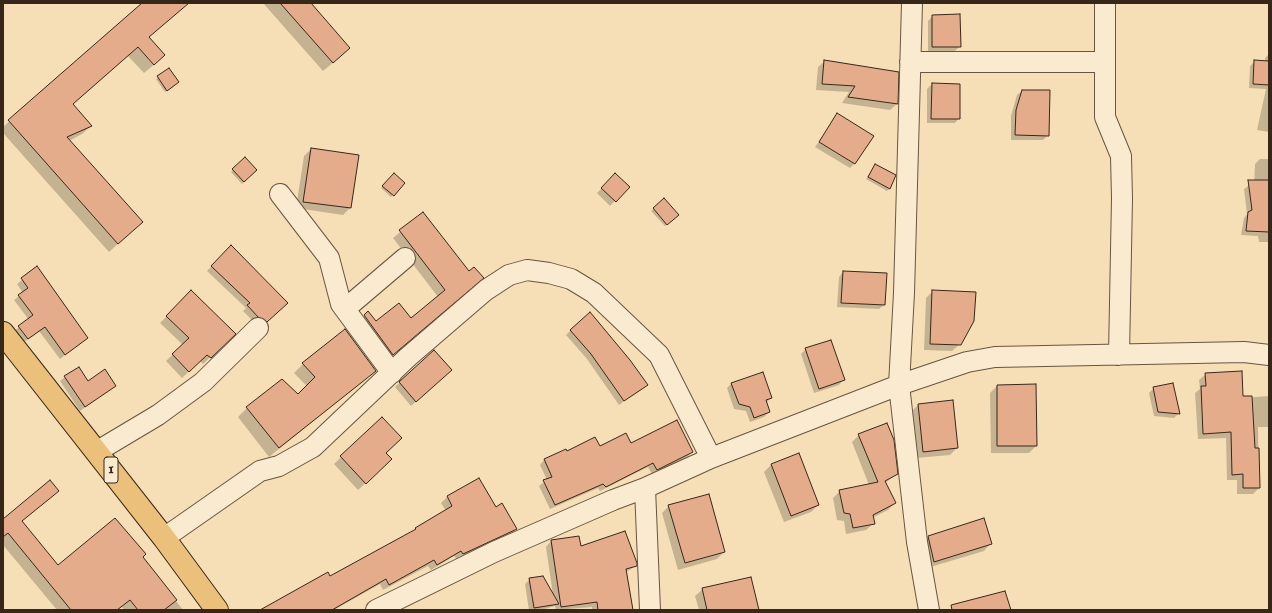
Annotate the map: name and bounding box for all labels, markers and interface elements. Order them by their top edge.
road number: 1 [104,457,118,483]

